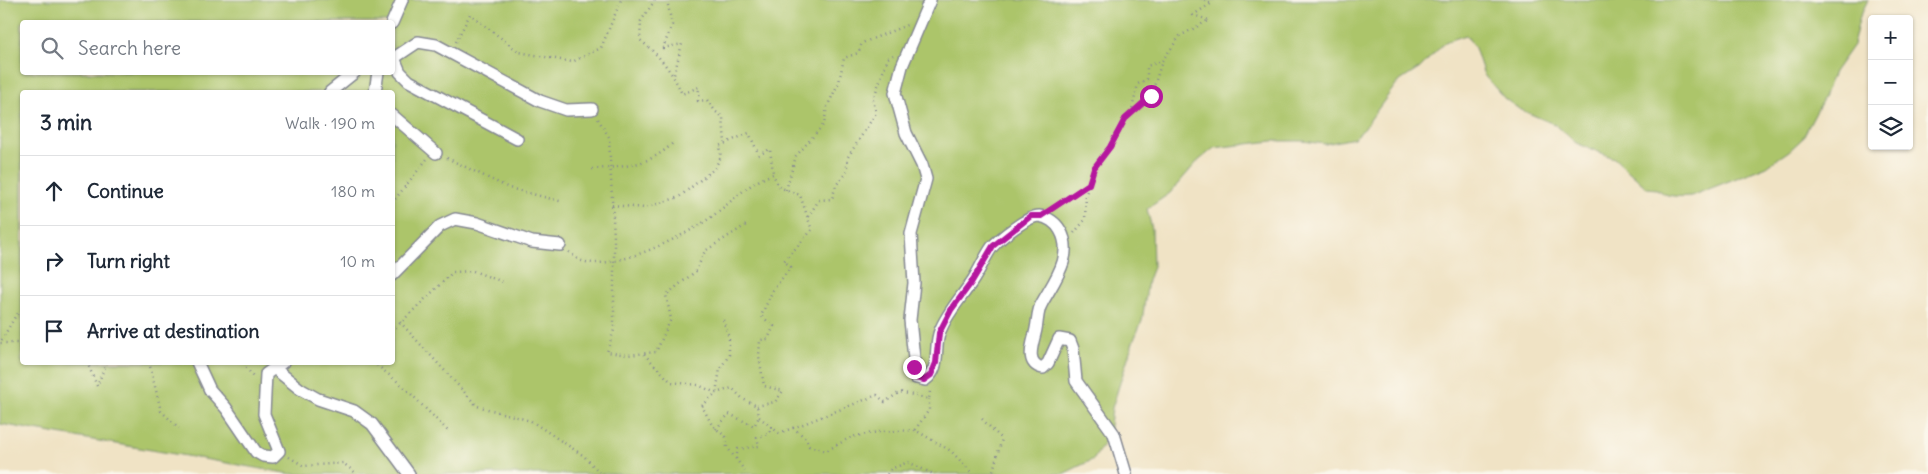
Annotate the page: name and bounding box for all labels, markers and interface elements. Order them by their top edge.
map controls [1868,15,1913,150]
button: + [1868,15,1913,60]
search box [20,20,395,75]
icon: search [38,34,66,62]
text: Search here [78,36,181,60]
button: − [1868,60,1913,105]
route start [1140,85,1163,108]
button: layers [1868,105,1913,150]
text: 3 min [40,109,92,136]
text: Walk · 190 m [285,113,375,133]
icon: ahead [40,177,68,205]
text: Continue [87,179,164,203]
text: 180 m [331,181,375,201]
icon: right [40,247,68,275]
text: Turn right [87,249,170,273]
text: 10 m [340,251,375,271]
icon: arrive [40,317,68,345]
text: Arrive at destination [87,319,260,343]
route end [903,356,926,379]

